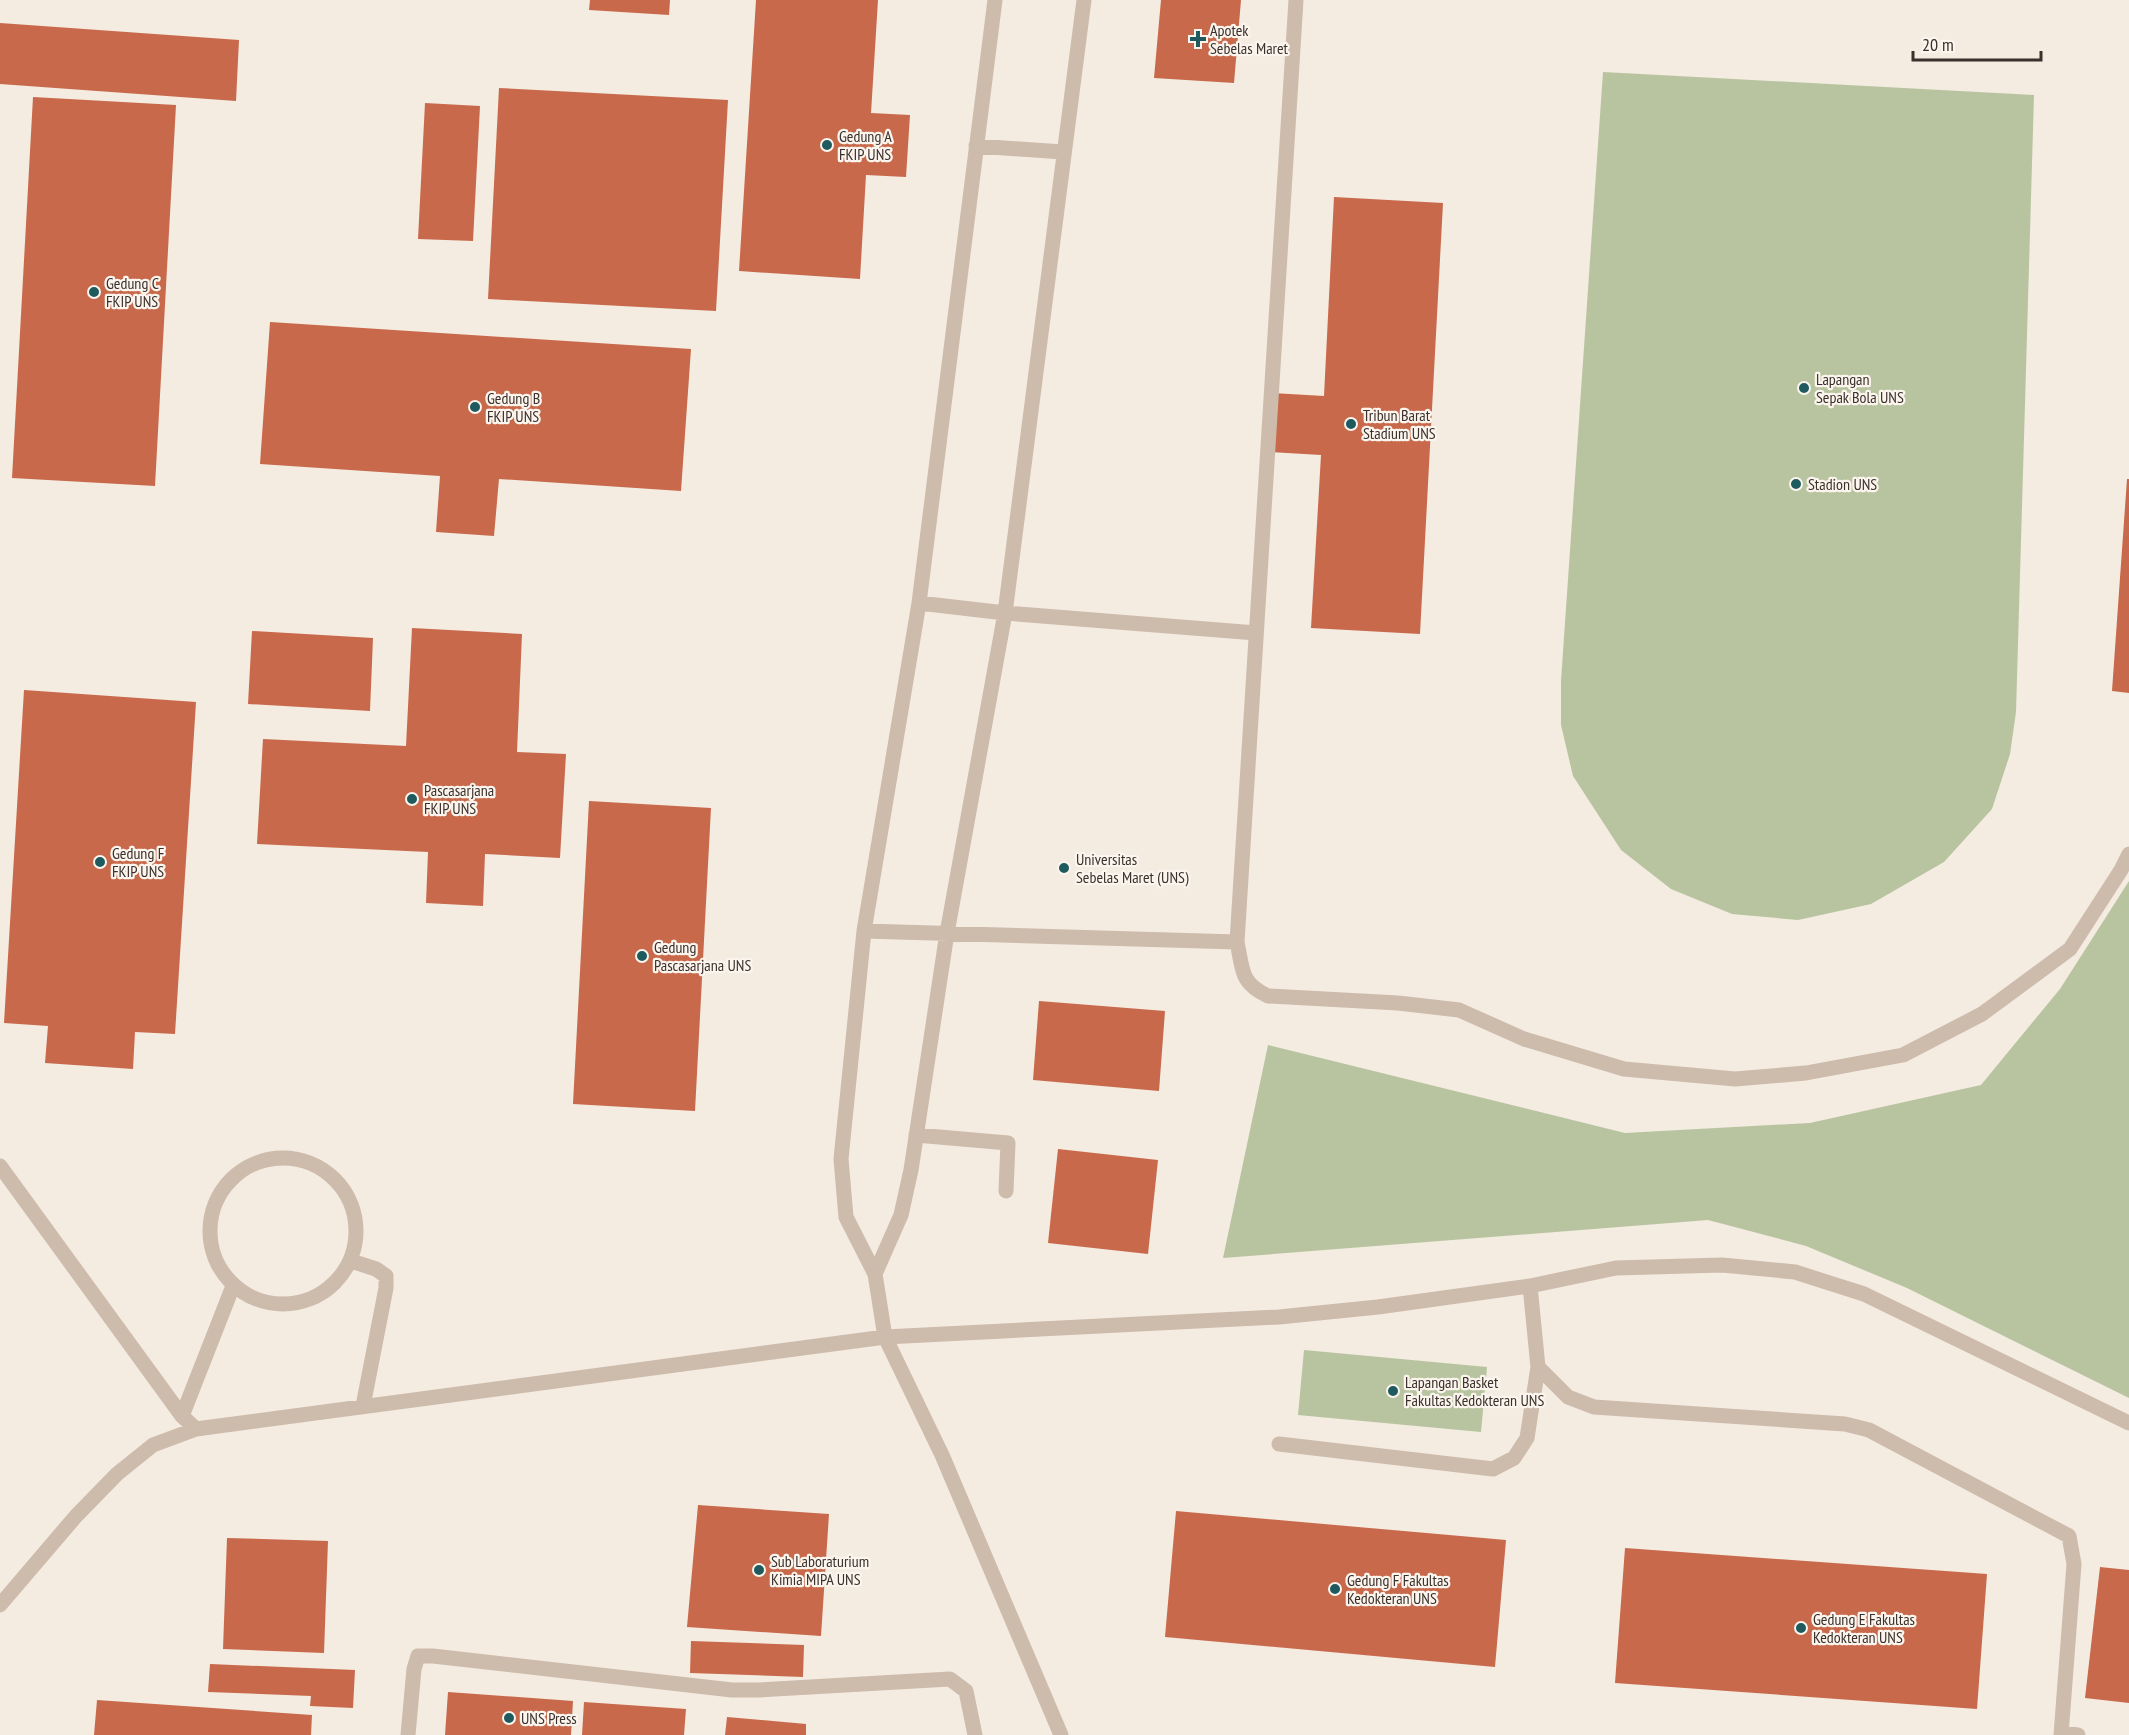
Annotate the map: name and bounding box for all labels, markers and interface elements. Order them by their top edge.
place label: Apotek Sebelas Maret [1210,20,1289,58]
scale bar [1913,24,2040,62]
marker: Apotek Sebelas Maret [1191,32,1205,46]
text: 20 m [1922,33,1954,56]
place label: Gedung A FKIP UNS [839,126,892,164]
marker: Gedung A FKIP UNS [820,138,834,152]
place label: Gedung C FKIP UNS [106,273,159,311]
marker: Gedung C FKIP UNS [87,285,101,299]
place label: Lapangan Sepak Bola UNS [1816,369,1904,407]
marker: Lapangan Sepak Bola UNS [1797,381,1811,395]
place label: Gedung B FKIP UNS [487,388,540,426]
marker: Gedung B FKIP UNS [468,400,482,414]
place label: Tribun Barat Stadium UNS [1363,405,1436,443]
marker: Tribun Barat Stadium UNS [1344,417,1358,431]
place label: Stadion UNS [1808,474,1877,494]
marker: Stadion UNS [1789,477,1803,491]
place label: Pascasarjana FKIP UNS [424,780,494,818]
marker: Pascasarjana FKIP UNS [405,792,419,806]
place label: Gedung F FKIP UNS [112,843,164,881]
place label: Universitas Sebelas Maret (UNS) [1076,849,1189,887]
marker: Gedung F FKIP UNS [93,855,107,869]
marker: Universitas Sebelas Maret (UNS) [1057,861,1071,875]
place label: Gedung Pascasarjana UNS [654,937,751,975]
marker: Gedung Pascasarjana UNS [635,949,649,963]
place label: Lapangan Basket Fakultas Kedokteran UNS [1405,1372,1544,1410]
marker: Lapangan Basket Fakultas Kedokteran UNS [1386,1384,1400,1398]
place label: Sub Laboraturium Kimia MIPA UNS [771,1551,869,1589]
marker: Sub Laboraturium Kimia MIPA UNS [752,1563,766,1577]
place label: Gedung F Fakultas Kedokteran UNS [1347,1570,1449,1608]
marker: Gedung F Fakultas Kedokteran UNS [1328,1582,1342,1596]
place label: Gedung E Fakultas Kedokteran UNS [1813,1609,1915,1647]
marker: Gedung E Fakultas Kedokteran UNS [1794,1621,1808,1635]
place label: UNS Press [521,1708,577,1728]
marker: UNS Press [502,1711,516,1725]

